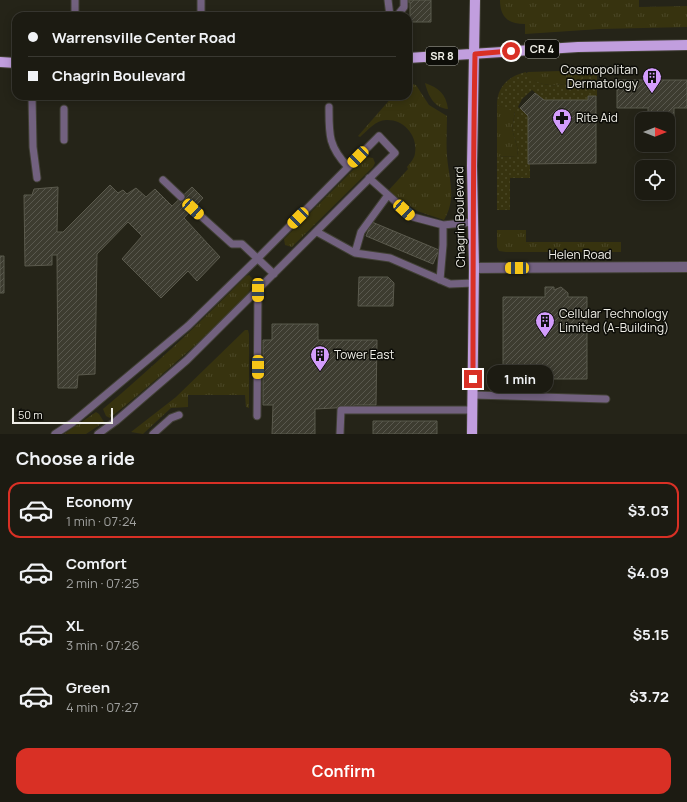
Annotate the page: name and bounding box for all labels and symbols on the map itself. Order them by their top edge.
road number: CR 4 [525,40,559,58]
route start [502,42,520,60]
road number: SR 8 [426,47,458,65]
place label: Cosmopolitan Dermatology [560,61,639,92]
building icon: Cosmopolitan Dermatology [641,66,663,94]
pharmacy icon: Rite Aid [551,107,573,135]
place label: Rite Aid [576,109,618,126]
north arrow [635,112,675,152]
car [345,144,371,170]
street label: Chagrin Boulevard [450,166,469,268]
car [180,197,206,221]
car [391,198,417,222]
car [285,205,311,231]
street label: Helen Road [549,246,611,263]
car [505,262,529,274]
car [252,278,264,302]
place label: Cellular Technology Limited (A-Building) [559,305,669,336]
building icon: Cellular Technology Limited (A-Building) [534,310,556,338]
building icon: Tower East [309,344,331,372]
place label: Tower East [334,346,395,363]
car [252,355,264,379]
callout: 1 min [487,365,553,393]
route end [464,370,482,388]
scale bar [12,406,113,425]

